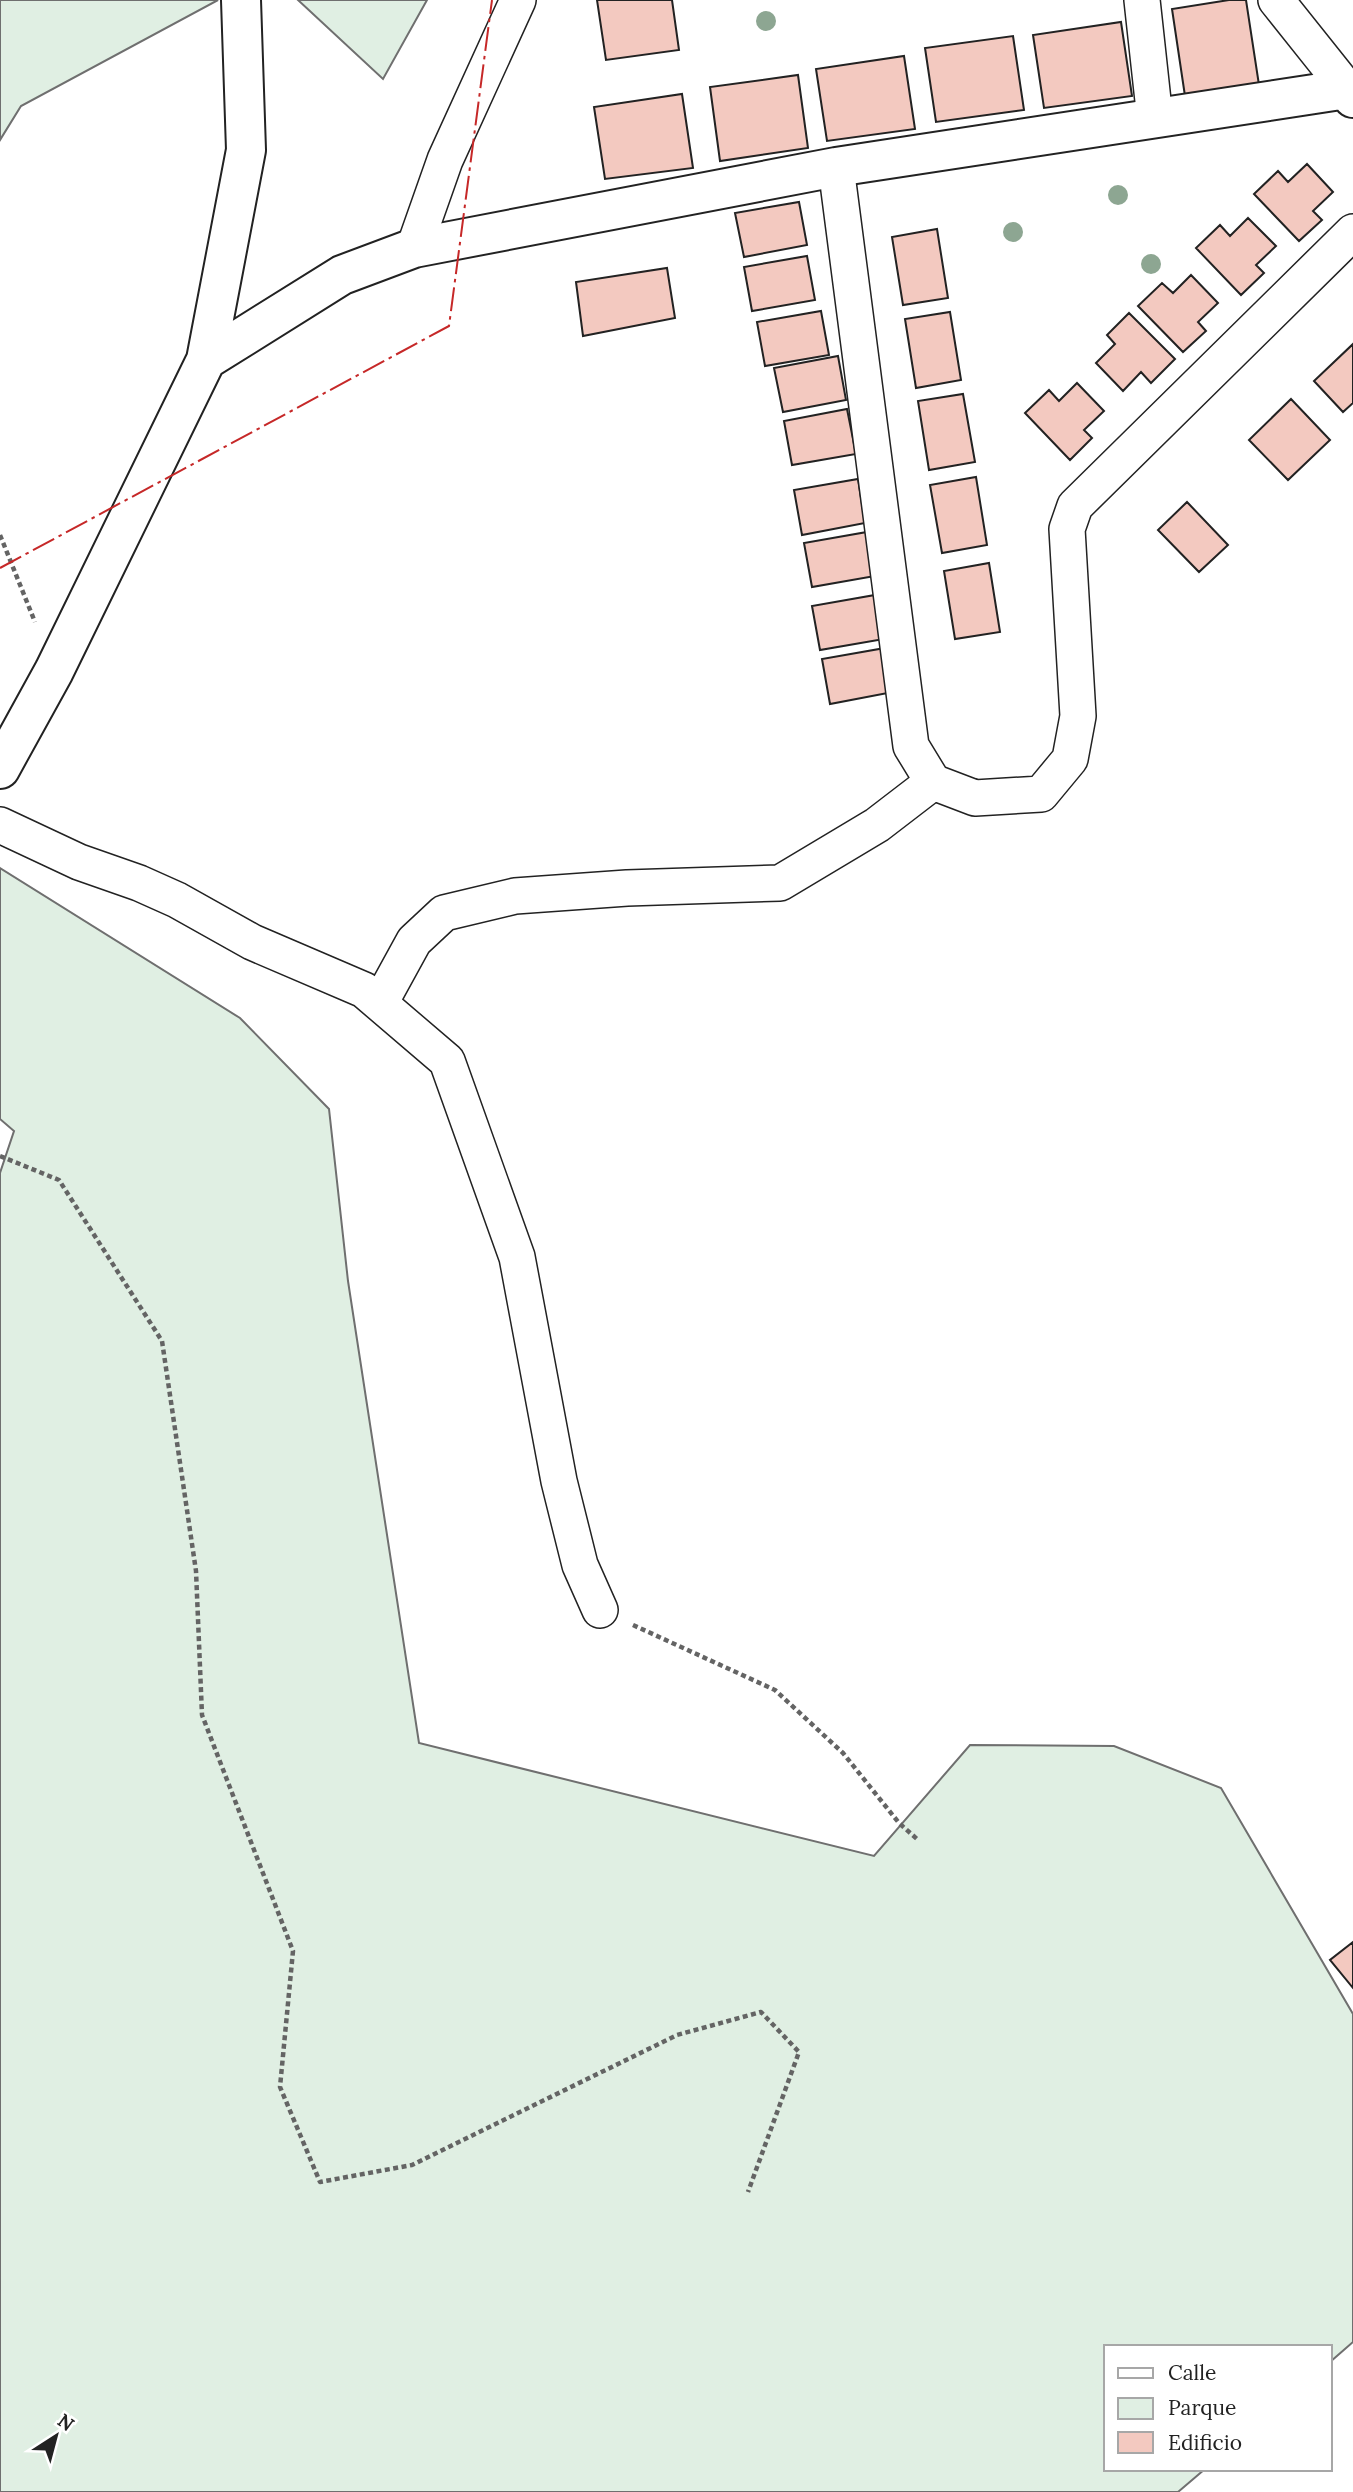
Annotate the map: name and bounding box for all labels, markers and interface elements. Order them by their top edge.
legend [1104,2345,1332,2471]
text: Calle [1168,2359,1216,2386]
text: Parque [1168,2394,1236,2421]
north arrow [21,2401,91,2471]
text: N [53,2408,79,2436]
text: Edificio [1168,2429,1242,2456]

